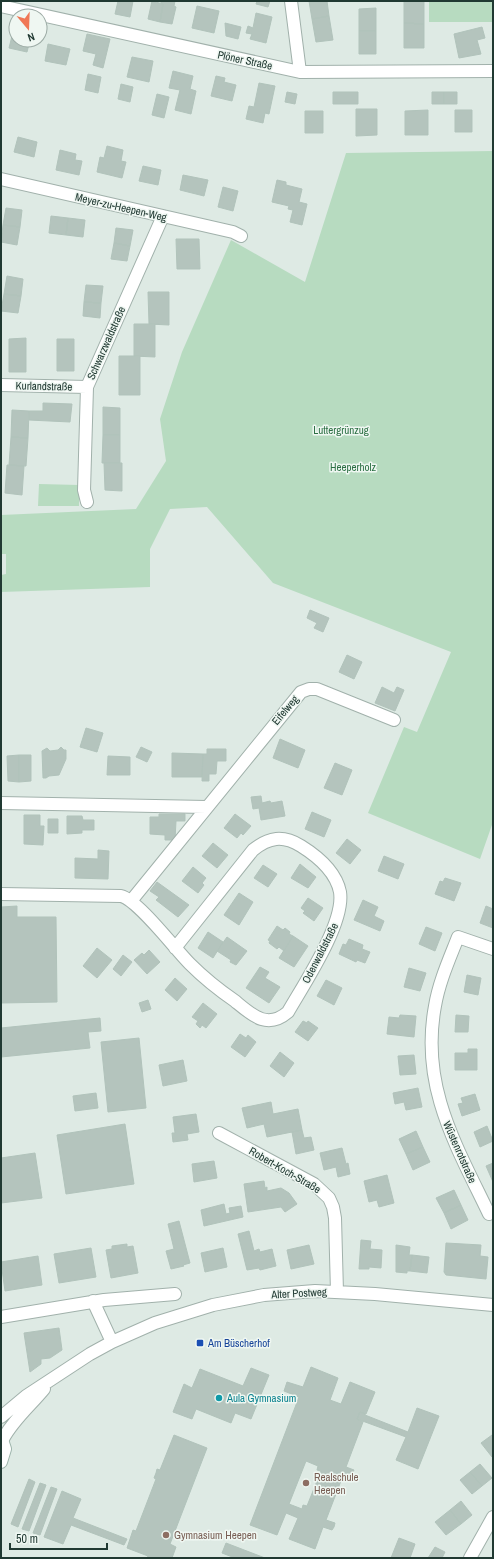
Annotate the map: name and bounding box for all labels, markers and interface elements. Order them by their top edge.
north arrow [8,8,48,48]
text: N [26,30,37,45]
street label: Plöner Straße [216,47,274,73]
street label: Meyer-zu-Heepen-Weg [74,190,168,224]
street label: Schwarzwaldstraße [84,304,128,382]
street label: Kurlandstraße [16,379,72,393]
park label: Luttergrünzug [313,423,369,437]
park label: Heeperholz [330,460,377,474]
street label: Eifelweg [269,692,301,728]
street label: Odenwaldstraße [299,920,341,986]
street label: Wüstenrotstraße [440,1119,480,1185]
street label: Robert-Koch-Straße [247,1144,323,1196]
street label: Alter Postweg [270,1285,327,1301]
place label: Am Büscherhof [207,1336,270,1350]
marker: Am Büscherhof [195,1338,205,1348]
place label: Aula Gymnasium [226,1391,296,1405]
marker: Aula Gymnasium [214,1393,224,1403]
place label: Realschule Heepen [314,1470,359,1497]
marker: Realschule Heepen [301,1478,311,1488]
scale bar [10,1525,107,1551]
place label: Gymnasium Heepen [174,1528,257,1542]
marker: Gymnasium Heepen [161,1530,171,1540]
text: 50 m [16,1531,38,1547]

